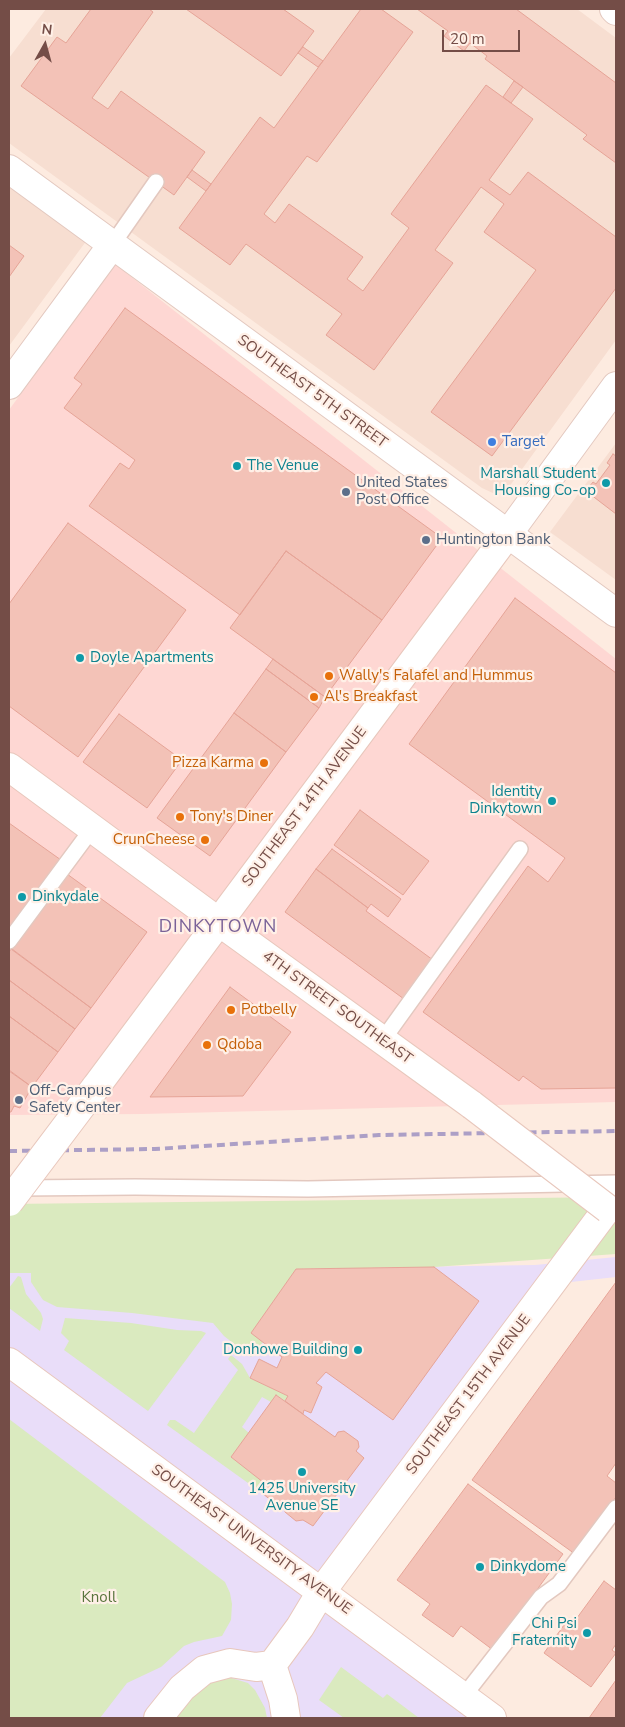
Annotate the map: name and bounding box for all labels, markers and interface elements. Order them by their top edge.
north arrow [20,20,70,70]
text: N [41,20,53,40]
scale bar [445,20,522,52]
text: 20 m [450,29,485,49]
street label: SOUTHEAST 5TH STREET [233,332,391,452]
place label: Target [502,433,545,451]
marker: Target [486,436,498,448]
place label: The Venue [247,457,319,475]
marker: The Venue [231,460,243,472]
place label: Marshall Student Housing Co-op [480,465,596,500]
place label: United States Post Office [356,474,447,509]
marker: Marshall Student Housing Co-op [600,477,612,489]
marker: United States Post Office [340,486,352,498]
place label: Huntington Bank [436,531,550,549]
marker: Huntington Bank [420,534,432,546]
place label: Doyle Apartments [90,649,214,667]
marker: Doyle Apartments [74,652,86,664]
place label: Wally's Falafel and Hummus [339,667,533,685]
marker: Wally's Falafel and Hummus [323,670,335,682]
place label: Al's Breakfast [324,688,417,706]
marker: Al's Breakfast [308,691,320,703]
street label: SOUTHEAST 14TH AVENUE [239,723,371,891]
place label: Pizza Karma [172,754,254,772]
marker: Pizza Karma [258,757,270,769]
place label: Identity Dinkytown [469,783,542,818]
marker: Identity Dinkytown [546,795,558,807]
place label: Tony's Diner [190,808,273,826]
marker: Tony's Diner [174,811,186,823]
place label: CrunCheese [113,831,195,849]
marker: CrunCheese [199,834,211,846]
place label: Dinkydale [32,888,99,906]
marker: Dinkydale [16,891,28,903]
district label: DINKYTOWN [158,917,278,939]
street label: 4TH STREET SOUTHEAST [258,948,416,1068]
place label: Potbelly [241,1001,297,1019]
marker: Potbelly [225,1004,237,1016]
place label: Qdoba [217,1036,262,1054]
marker: Qdoba [201,1039,213,1051]
place label: Off-Campus Safety Center [29,1082,120,1117]
marker: Off-Campus Safety Center [13,1094,25,1106]
street label: SOUTHEAST 15TH AVENUE [403,1311,535,1479]
place label: Donhowe Building [223,1341,348,1359]
marker: Donhowe Building [352,1344,364,1356]
street label: SOUTHEAST UNIVERSITY AVENUE [147,1461,355,1619]
marker: 1425 University Avenue SE [296,1466,308,1478]
place label: 1425 University Avenue SE [248,1480,356,1515]
place label: Dinkydome [490,1558,566,1576]
marker: Dinkydome [474,1561,486,1573]
park label: Knoll [81,1589,117,1607]
place label: Chi Psi Fraternity [512,1615,577,1650]
marker: Chi Psi Fraternity [581,1627,593,1639]

